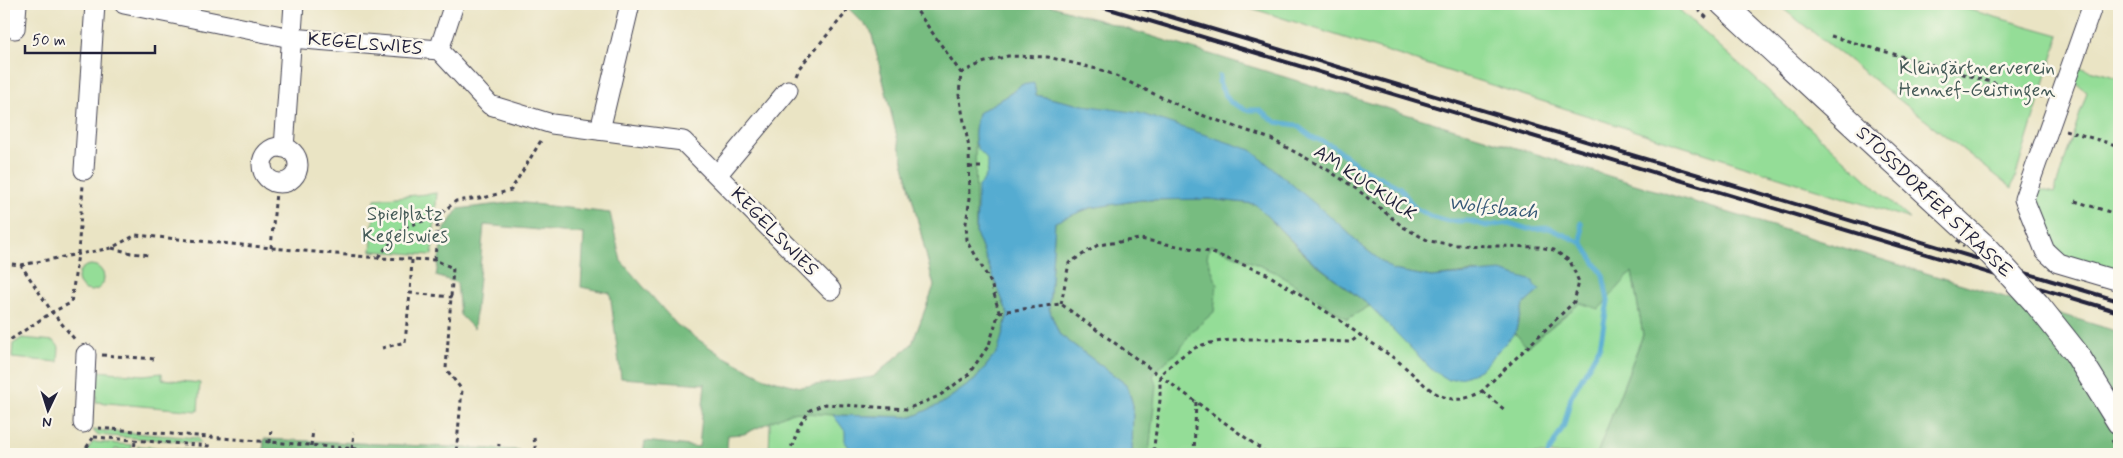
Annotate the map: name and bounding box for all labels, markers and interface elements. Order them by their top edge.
scale bar [25,22,155,54]
street label: KEGELSWIES [307,27,424,62]
text: 50 m [32,31,66,51]
park label: Kleingärtnerverein Hennef-Geistingen [1899,56,2055,106]
street label: STOSSDORFER STRASSE [1850,121,2018,283]
street label: AM KUCKUCK [1309,140,1421,226]
street label: KEGELSWIES [725,182,823,282]
water label: Wolfsbach [1447,190,1539,226]
park label: Spielplatz Kegelswies [362,202,448,252]
north arrow [22,386,72,436]
text: N [42,413,52,431]

